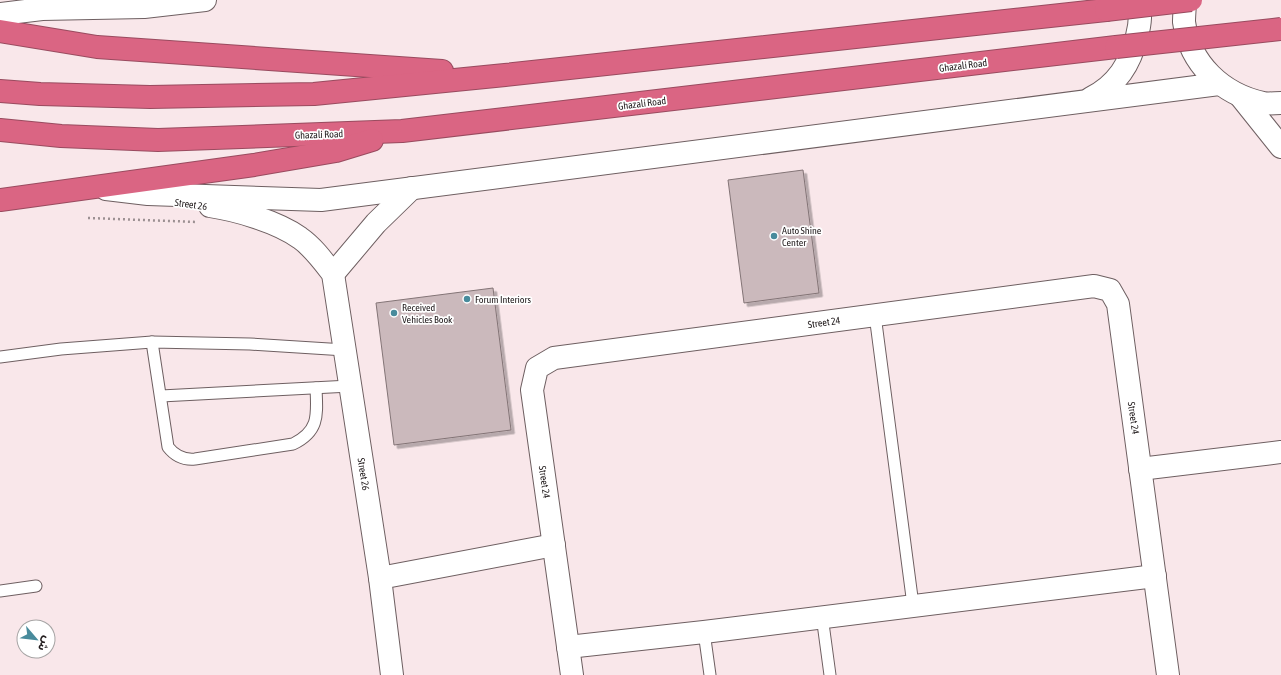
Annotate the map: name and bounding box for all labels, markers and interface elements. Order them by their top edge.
street label: Ghazali Road [938,57,988,74]
street label: Ghazali Road [617,95,667,112]
street label: Ghazali Road [295,128,344,141]
street label: Street 26 [174,197,208,212]
place label: Auto Shine Center [782,225,822,248]
marker: Auto Shine Center [769,231,779,241]
marker: Forum Interiors [462,294,472,304]
place label: Forum Interiors [475,294,532,305]
place label: Received Vehicles Book [402,302,453,325]
marker: Received Vehicles Book [389,308,399,318]
street label: Street 24 [807,315,841,330]
street label: Street 24 [1126,401,1141,435]
street label: Street 26 [356,457,372,491]
street label: Street 24 [537,465,552,499]
north arrow [16,619,56,659]
text: ش [35,634,54,653]

